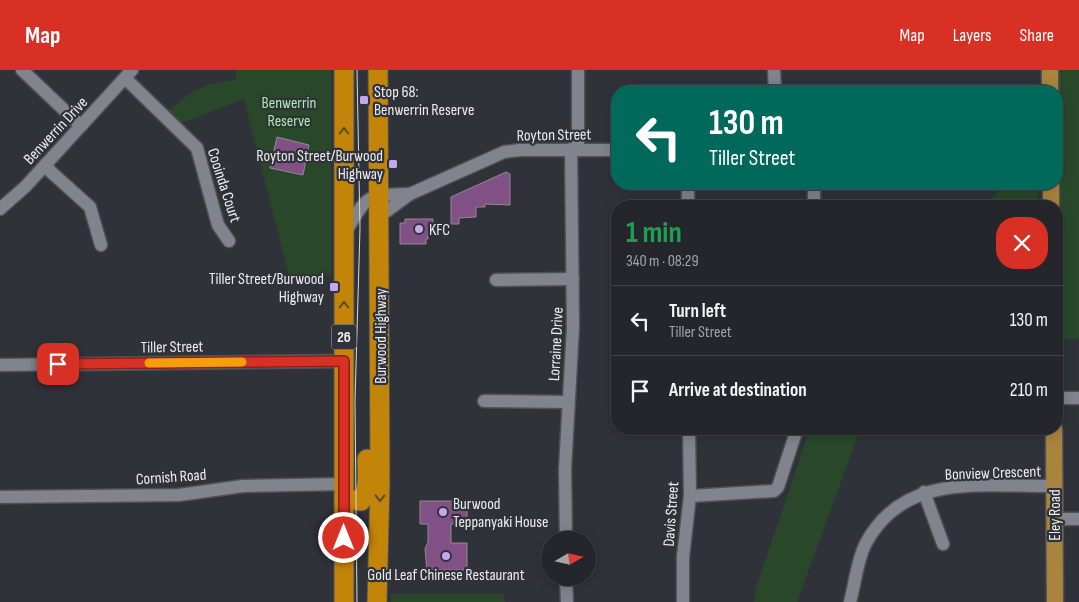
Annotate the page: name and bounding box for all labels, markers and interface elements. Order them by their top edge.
text: Map [25,21,60,50]
text: Map [900,25,925,46]
text: Layers [953,25,992,46]
text: Share [1020,25,1054,46]
place label: Stop 68: Benwerrin Reserve [374,83,474,120]
street label: Benwerrin Drive [20,93,92,169]
park label: Benwerrin Reserve [262,94,316,131]
marker: Stop 68: Benwerrin Reserve [358,94,370,106]
text: 130 m [709,102,784,145]
icon: left [626,105,691,170]
street label: Royton Street [517,125,592,146]
one-way arrow [339,127,349,135]
text: Tiller Street [709,145,795,172]
street label: Cooinda Court [203,146,244,225]
place label: Royton Street/Burwood Highway [256,147,383,184]
marker: Royton Street/Burwood Highway [387,158,399,170]
text: 1 min [626,215,682,251]
button: close [996,217,1048,269]
place label: KFC [429,221,450,240]
marker: KFC [413,223,425,235]
text: 340 m · 08:29 [626,252,699,271]
place label: Tiller Street/Burwood Highway [209,270,324,307]
marker: Tiller Street/Burwood Highway [328,281,340,293]
street label: Burwood Highway [372,288,391,384]
text: Turn left [669,300,726,323]
one-way arrow [339,301,349,308]
street label: Lorraine Drive [545,307,568,382]
icon: left [626,307,654,335]
text: 130 m [1010,309,1048,332]
text: Tiller Street [669,323,732,342]
road number: 26 [332,324,356,350]
street label: Tiller Street [140,337,204,358]
pin [37,343,79,385]
icon: arrive [44,350,72,378]
icon: arrive [626,377,654,405]
text: Arrive at destination [669,379,807,402]
text: 210 m [1010,379,1048,402]
street label: Bonview Crescent [945,462,1042,485]
street label: Cornish Road [135,466,207,489]
street label: Davis Street [660,481,683,547]
street label: Eley Road [1046,489,1065,541]
one-way arrow [375,495,385,503]
place label: Burwood Teppanyaki House [453,495,548,532]
marker: Burwood Teppanyaki House [437,506,449,518]
position arrow [317,511,369,563]
north arrow [541,531,596,586]
map controls [541,531,596,586]
marker: Gold Leaf Chinese Restaurant [440,550,452,562]
place label: Gold Leaf Chinese Restaurant [367,566,525,585]

